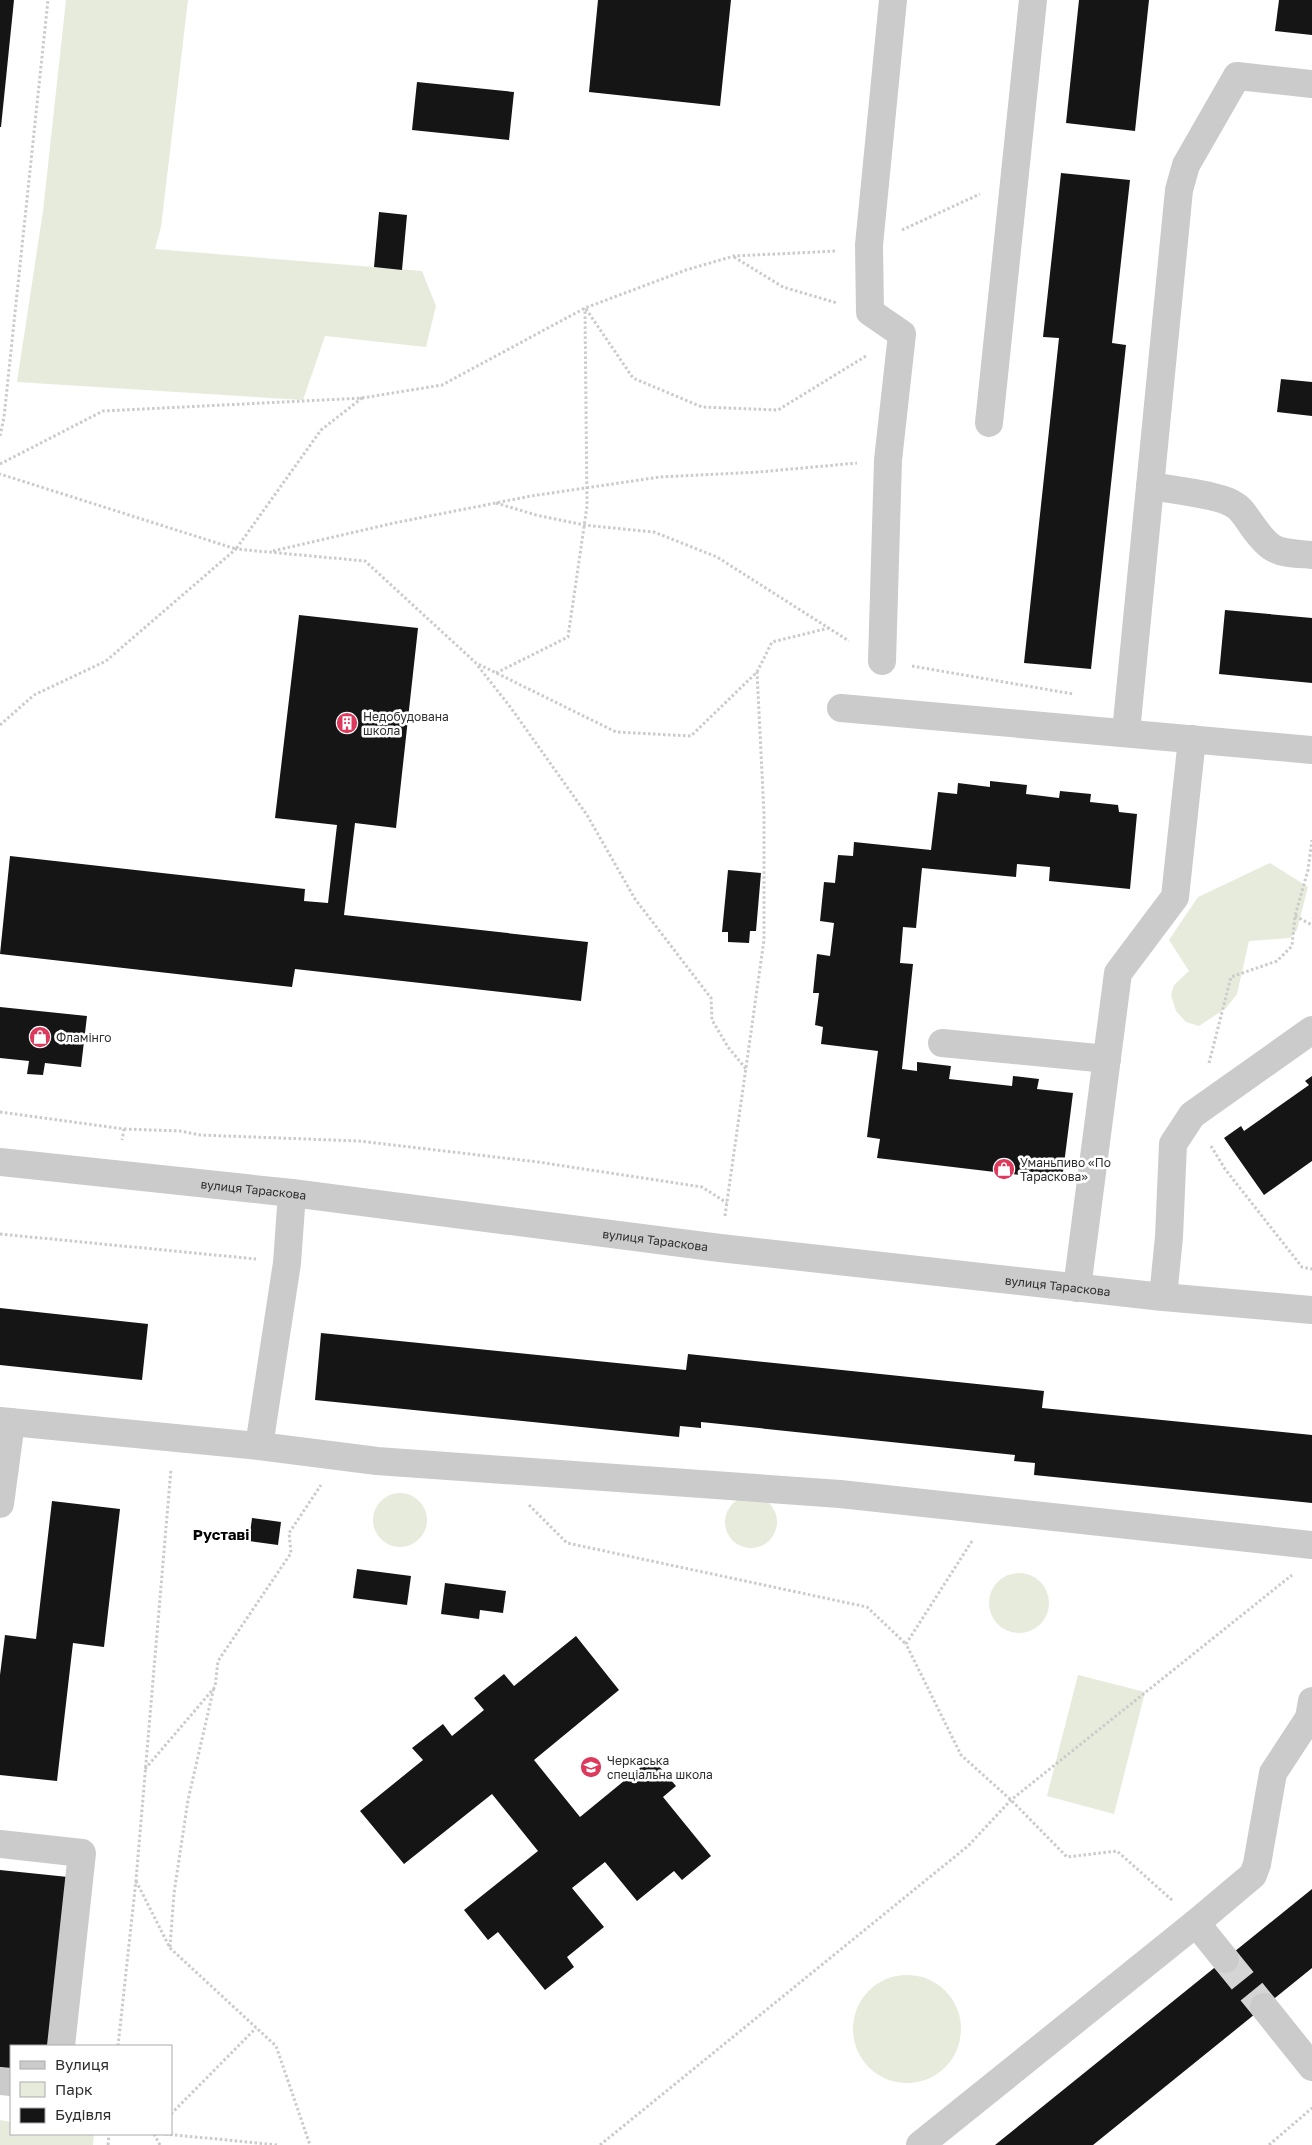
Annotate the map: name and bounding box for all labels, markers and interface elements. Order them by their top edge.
place label: Недобудована школа [363,709,449,738]
building icon: Недобудована школа [335,711,359,735]
shop icon: Фламінго [28,1025,52,1049]
place label: Фламінго [56,1030,112,1045]
place label: Уманьпиво «По Тараскова» [1020,1155,1111,1184]
shop icon: Уманьпиво «По Тараскова» [992,1157,1016,1181]
street label: вулиця Тараскова [200,1176,307,1202]
street label: вулиця Тараскова [602,1225,709,1254]
street label: вулиця Тараскова [1004,1272,1111,1299]
district label: Руставі [193,1525,249,1543]
place label: Черкаська спеціальна школа [607,1753,713,1782]
school or university icon: Черкаська спеціальна школа [579,1755,603,1779]
legend [10,2045,172,2135]
text: Вулиця [55,2055,109,2073]
text: Парк [55,2080,93,2098]
text: Будівля [55,2105,111,2123]

